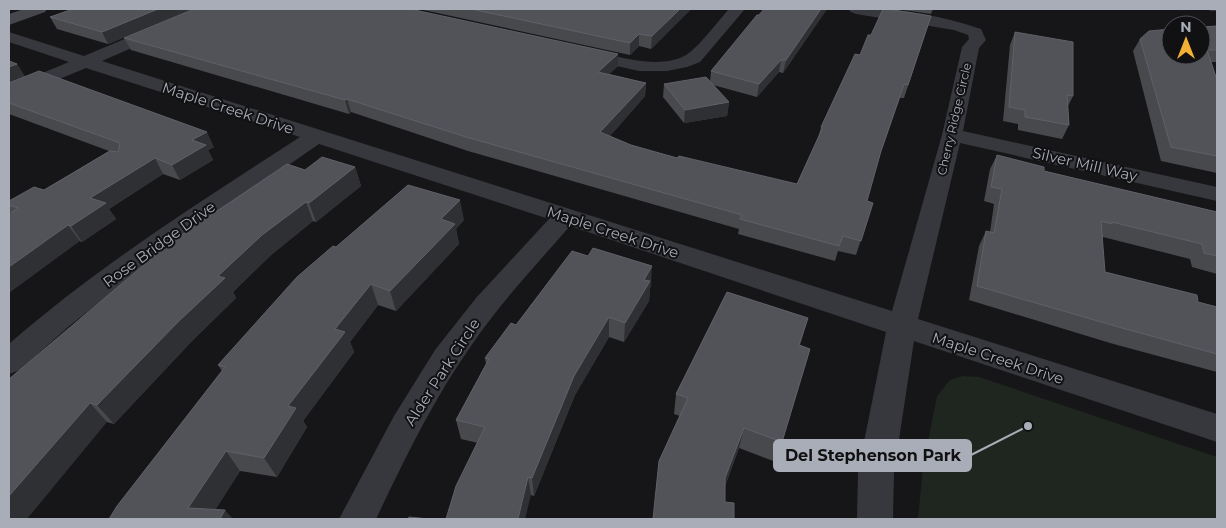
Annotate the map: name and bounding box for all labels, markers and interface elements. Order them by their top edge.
north arrow [1161,15,1211,65]
text: N [1180,18,1192,36]
street label: Cherry Ridge Circle [934,61,974,177]
street label: Maple Creek Drive [160,78,296,138]
street label: Silver Mill Way [1031,143,1140,185]
street label: Rose Bridge Drive [99,197,219,291]
street label: Maple Creek Drive [545,202,681,262]
street label: Alder Park Circle [400,315,484,429]
street label: Maple Creek Drive [930,328,1066,388]
callout: Del Stephenson Park [774,440,971,471]
text: Del Stephenson Park [785,446,962,465]

